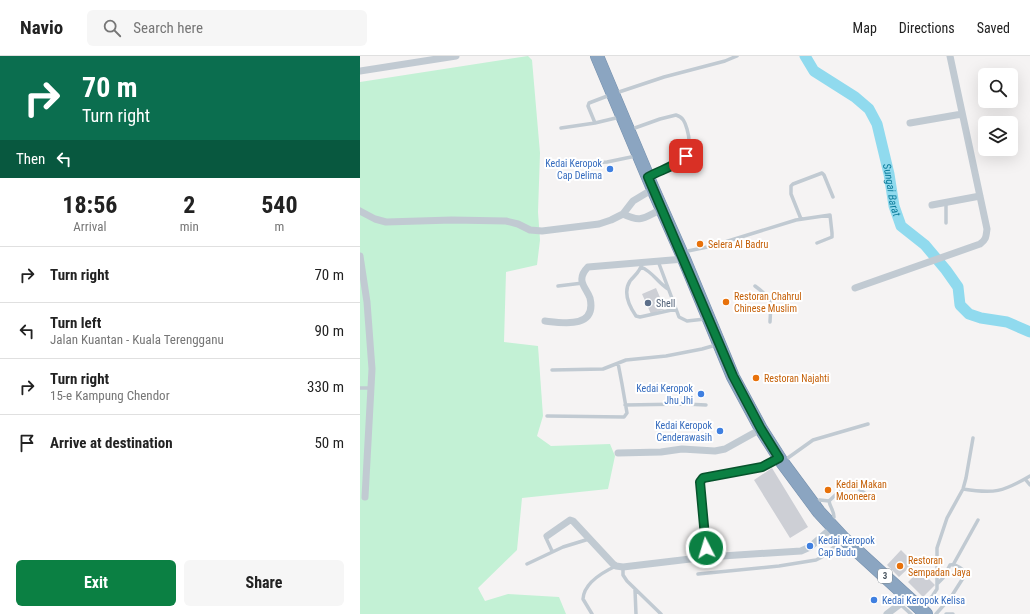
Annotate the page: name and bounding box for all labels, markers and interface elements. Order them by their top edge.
search box [87,10,367,46]
text: Navio [20,16,63,39]
icon: search [101,17,123,39]
text: Search here [133,19,203,37]
text: Map [853,20,877,36]
text: Directions [899,20,955,36]
text: Saved [977,20,1010,36]
map controls [978,68,1018,156]
button: search [978,68,1018,108]
text: 70 m [82,71,138,104]
icon: right [16,72,68,124]
text: Turn right [82,105,150,126]
button: layers [978,116,1018,156]
pin [669,139,703,173]
icon: arrive [675,145,697,167]
icon: left [53,148,75,170]
text: Then [16,150,45,168]
place label: Kedai Keropok Cap Delima [545,158,602,181]
water label: Sungai Barat [880,162,904,219]
marker: Kedai Keropok Cap Delima [605,164,615,174]
text: 18:56 [62,191,117,219]
text: 2 [183,191,195,219]
text: 540 [261,191,298,219]
text: Arrival [73,219,106,234]
text: min [180,219,199,234]
text: m [275,219,284,234]
marker: Selera Al Badru [695,239,705,249]
place label: Selera Al Badru [708,239,768,250]
icon: right [16,264,38,286]
text: Turn right [50,266,109,284]
text: 70 m [314,266,344,284]
place label: Restoran Chahrul Chinese Muslim [734,291,802,314]
marker: Restoran Chahrul Chinese Muslim [721,297,731,307]
marker: Shell [643,298,653,308]
place label: Shell [656,298,675,309]
text: Turn left [50,314,101,332]
icon: left [16,320,38,342]
text: 90 m [314,322,344,340]
text: Jalan Kuantan - Kuala Terengganu [50,332,224,347]
text: Turn right [50,370,109,388]
marker: Restoran Najahti [751,373,761,383]
place label: Restoran Najahti [764,373,829,384]
icon: right [16,376,38,398]
text: 330 m [307,378,344,396]
place label: Kedai Keropok Jhu Jhi [636,383,693,406]
text: 15-e Kampung Chendor [50,388,170,403]
marker: Kedai Keropok Jhu Jhi [696,389,706,399]
place label: Kedai Keropok Cenderawasih [655,420,712,443]
marker: Kedai Keropok Cenderawasih [715,426,725,436]
icon: arrive [16,432,38,454]
text: Arrive at destination [50,434,173,452]
text: 50 m [314,434,344,452]
place label: Kedai Makan Mooneera [836,479,887,502]
marker: Kedai Makan Mooneera [823,485,833,495]
position arrow [685,527,727,569]
place label: Kedai Keropok Cap Budu [818,535,875,558]
marker: Kedai Keropok Cap Budu [805,541,815,551]
place label: Restoran Sempadan Jaya [908,555,971,578]
button: Exit [16,560,176,606]
button: Share [184,560,344,606]
marker: Restoran Sempadan Jaya [895,561,905,571]
road number: 3 [878,569,892,583]
marker: Kedai Keropok Kelisa [869,595,879,605]
place label: Kedai Keropok Kelisa [882,595,965,606]

